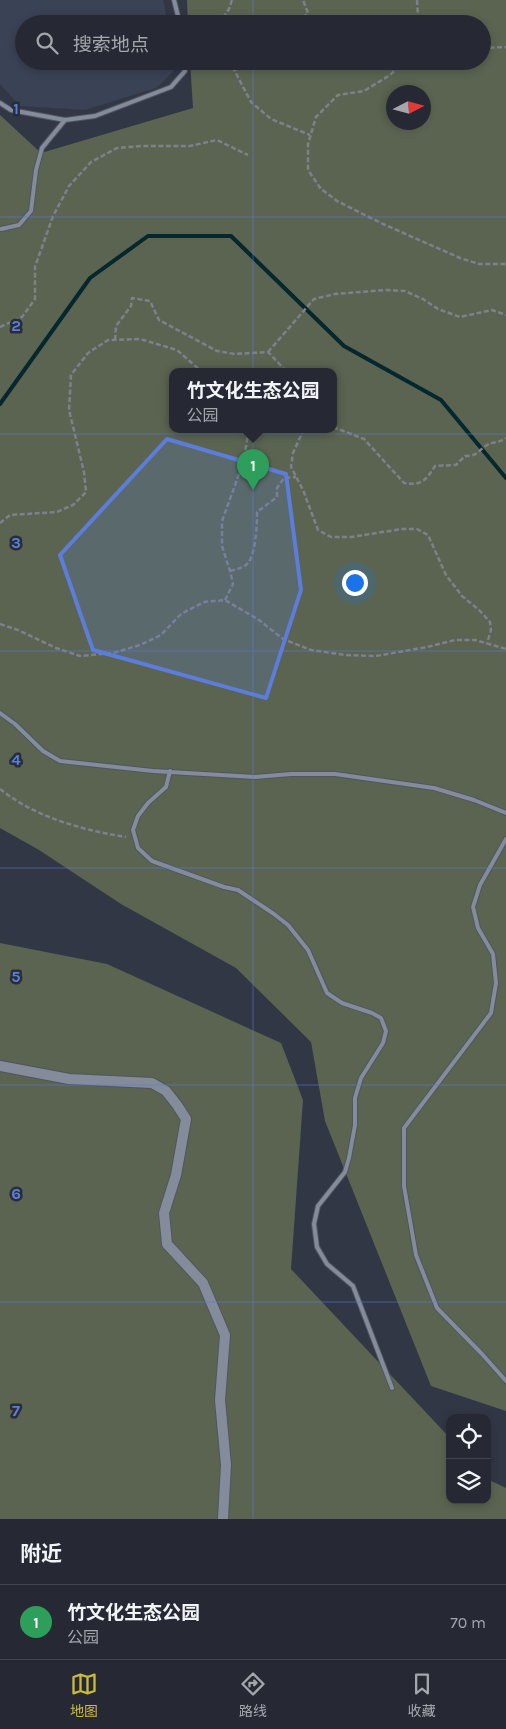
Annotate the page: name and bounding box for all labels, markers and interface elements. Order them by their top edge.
search box [15,15,491,70]
icon: search [33,29,61,57]
text: 搜索地点 [73,34,149,56]
north arrow [386,85,431,130]
text: 1 [13,99,19,118]
text: 2 [11,316,21,335]
popup [169,368,337,433]
text: 竹文化生态公园 [186,380,320,402]
text: 公园 [186,406,219,425]
pin: 1 [237,449,269,490]
text: 3 [11,533,21,552]
your location [342,570,368,596]
text: 4 [11,750,21,769]
text: 5 [11,967,21,986]
text: 6 [11,1184,21,1203]
text: 7 [12,1401,20,1420]
map controls [446,1414,491,1504]
button: locate [446,1414,491,1459]
button: layers [446,1459,491,1504]
text: 附近 [20,1542,62,1566]
text: 竹文化生态公园 [67,1602,200,1624]
text: 1 [33,1613,39,1632]
text: 70 m [450,1613,486,1632]
text: 公园 [67,1628,99,1647]
tab: 地图 [70,1670,98,1720]
tab: 路线 [239,1670,267,1720]
tab: 收藏 [408,1670,436,1720]

